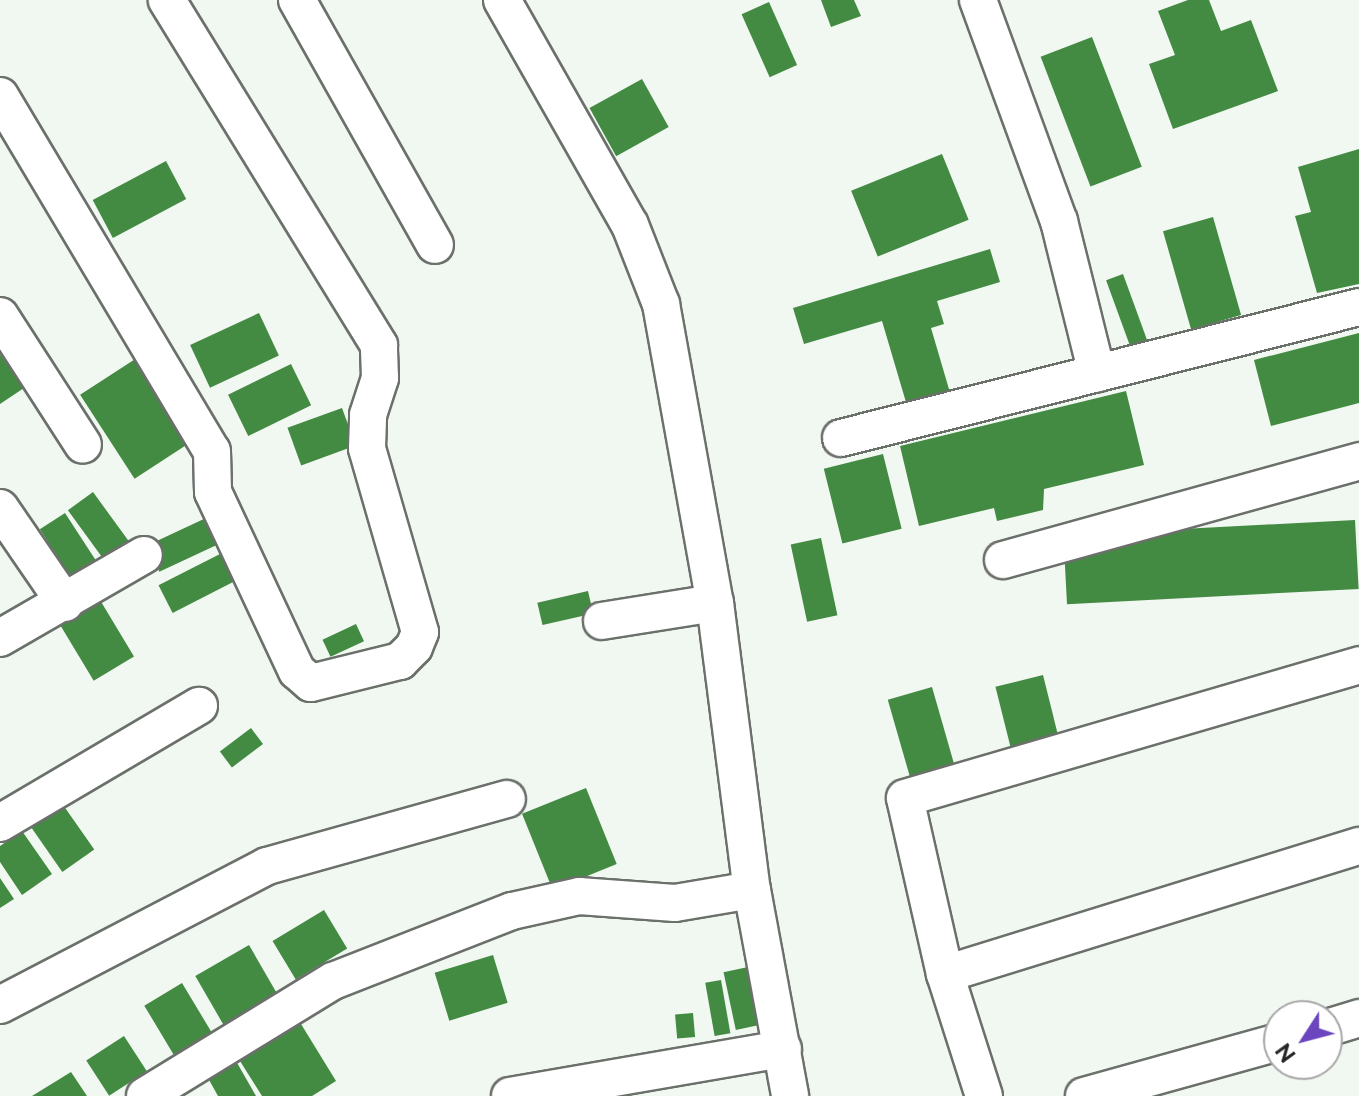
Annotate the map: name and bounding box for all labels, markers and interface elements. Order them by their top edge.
north arrow [1263,1000,1343,1080]
text: N [1270,1039,1301,1067]

